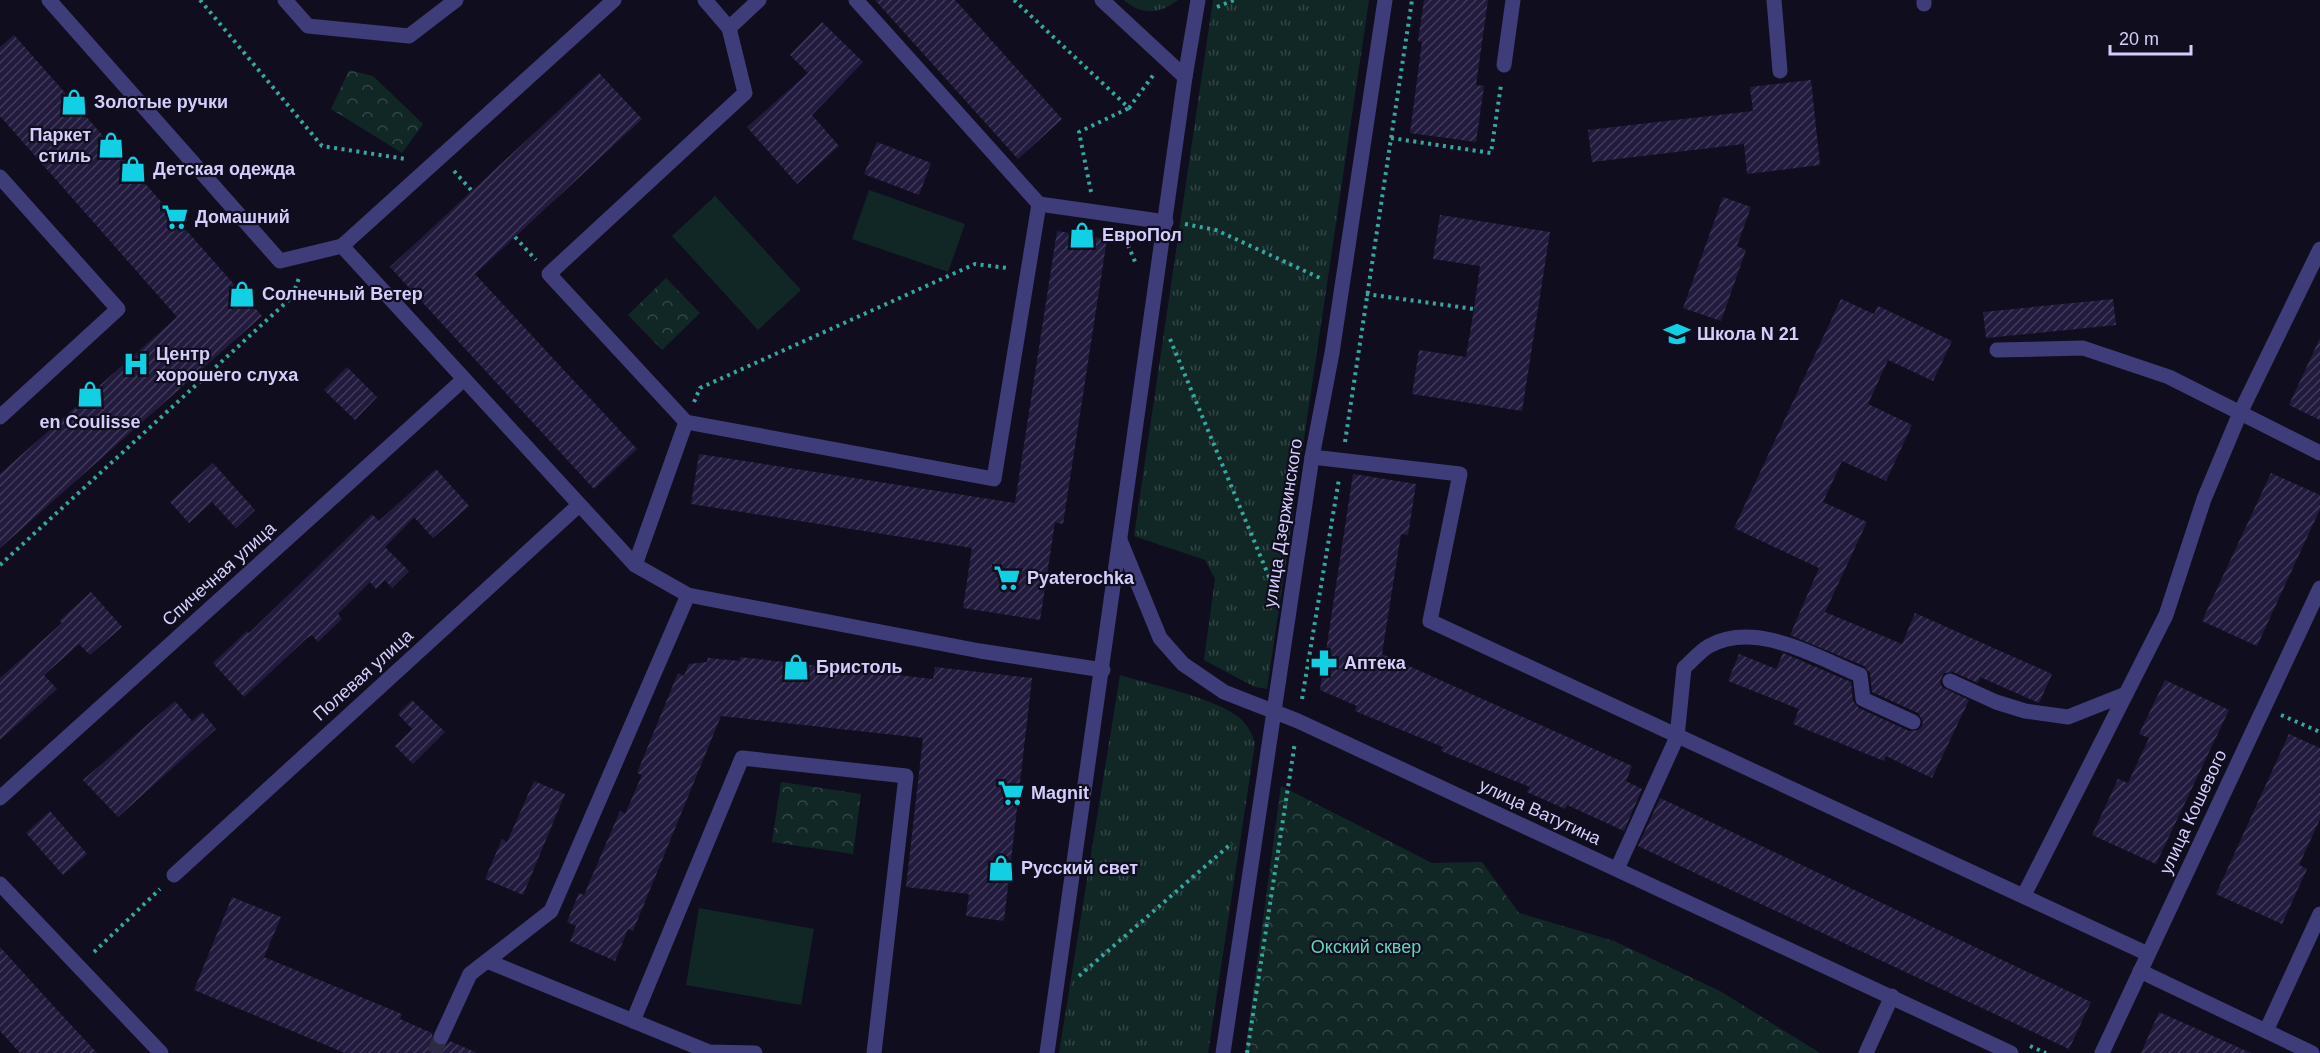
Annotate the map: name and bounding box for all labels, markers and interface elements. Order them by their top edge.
scale bar [2110,18,2191,56]
text: 20 m [2119,29,2159,49]
shop icon: Золотые ручки [59,87,89,117]
place label: Золотые ручки [94,92,228,112]
place label: Паркет стиль [29,125,91,166]
shop icon: Паркет стиль [96,130,126,160]
shop icon: Детская одежда [118,154,148,184]
place label: Детская одежда [153,159,296,179]
supermarket icon: Домашний [160,202,190,232]
place label: Домашний [195,207,290,227]
shop icon: ЕвроПол [1067,220,1097,250]
place label: ЕвроПол [1102,225,1182,245]
shop icon: Солнечный Ветер [227,279,257,309]
place label: Солнечный Ветер [262,284,423,304]
school or university icon: Школа N 21 [1662,319,1692,349]
place label: Школа N 21 [1697,324,1799,344]
place label: Центр хорошего слуха [156,344,299,385]
hospital icon: Центр хорошего слуха [121,349,151,379]
shop icon: en Coulisse [75,379,105,409]
place label: en Coulisse [39,412,141,432]
street label: улица Дзержинского [1260,437,1306,609]
street label: Спичечная улица [158,517,280,630]
supermarket icon: Pyaterochka [992,563,1022,593]
place label: Pyaterochka [1027,568,1135,588]
street label: Полевая улица [309,625,417,725]
pharmacy icon: Аптека [1309,648,1339,678]
shop icon: Бристоль [781,652,811,682]
place label: Аптека [1344,653,1407,673]
place label: Бристоль [816,657,903,677]
street label: улица Кошевого [2155,747,2231,877]
street label: улица Ватутина [1476,775,1605,849]
supermarket icon: Magnit [996,778,1026,808]
place label: Magnit [1031,783,1089,803]
shop icon: Русский свет [986,853,1016,883]
place label: Русский свет [1021,858,1138,878]
park label: Окский сквер [1311,937,1421,957]

